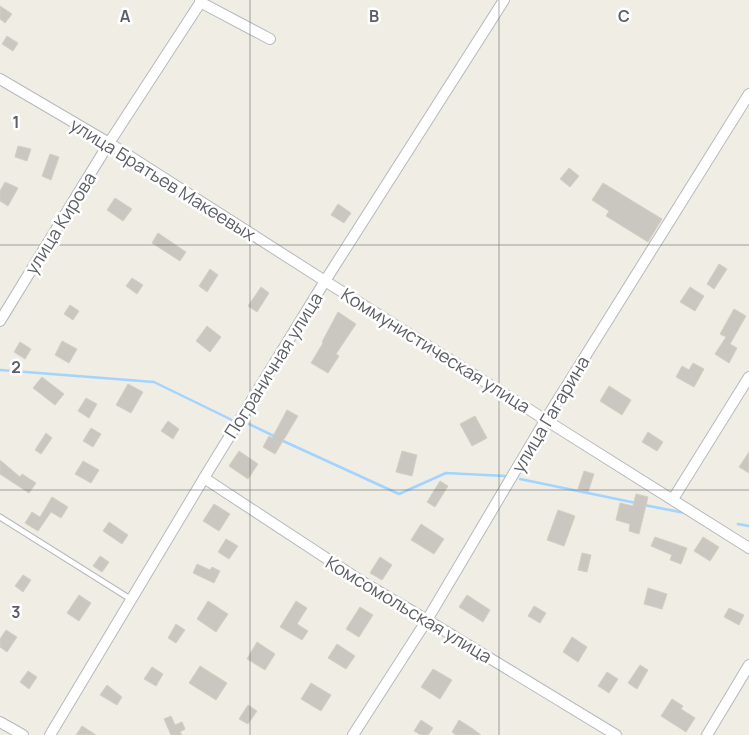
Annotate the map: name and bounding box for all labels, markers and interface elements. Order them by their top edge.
text: A [120,5,131,27]
text: B [369,5,379,27]
text: C [618,5,630,27]
text: 1 [12,111,20,133]
street label: улица Братьев Макеевых [66,112,261,246]
street label: улица Кирова [19,167,101,279]
street label: Коммунистическая улица [337,282,535,418]
street label: Пограничная улица [218,287,328,443]
street label: улица Гагарина [506,351,594,477]
text: 2 [11,356,21,378]
street label: Комсомольская улица [321,550,497,668]
text: 3 [11,601,21,623]

